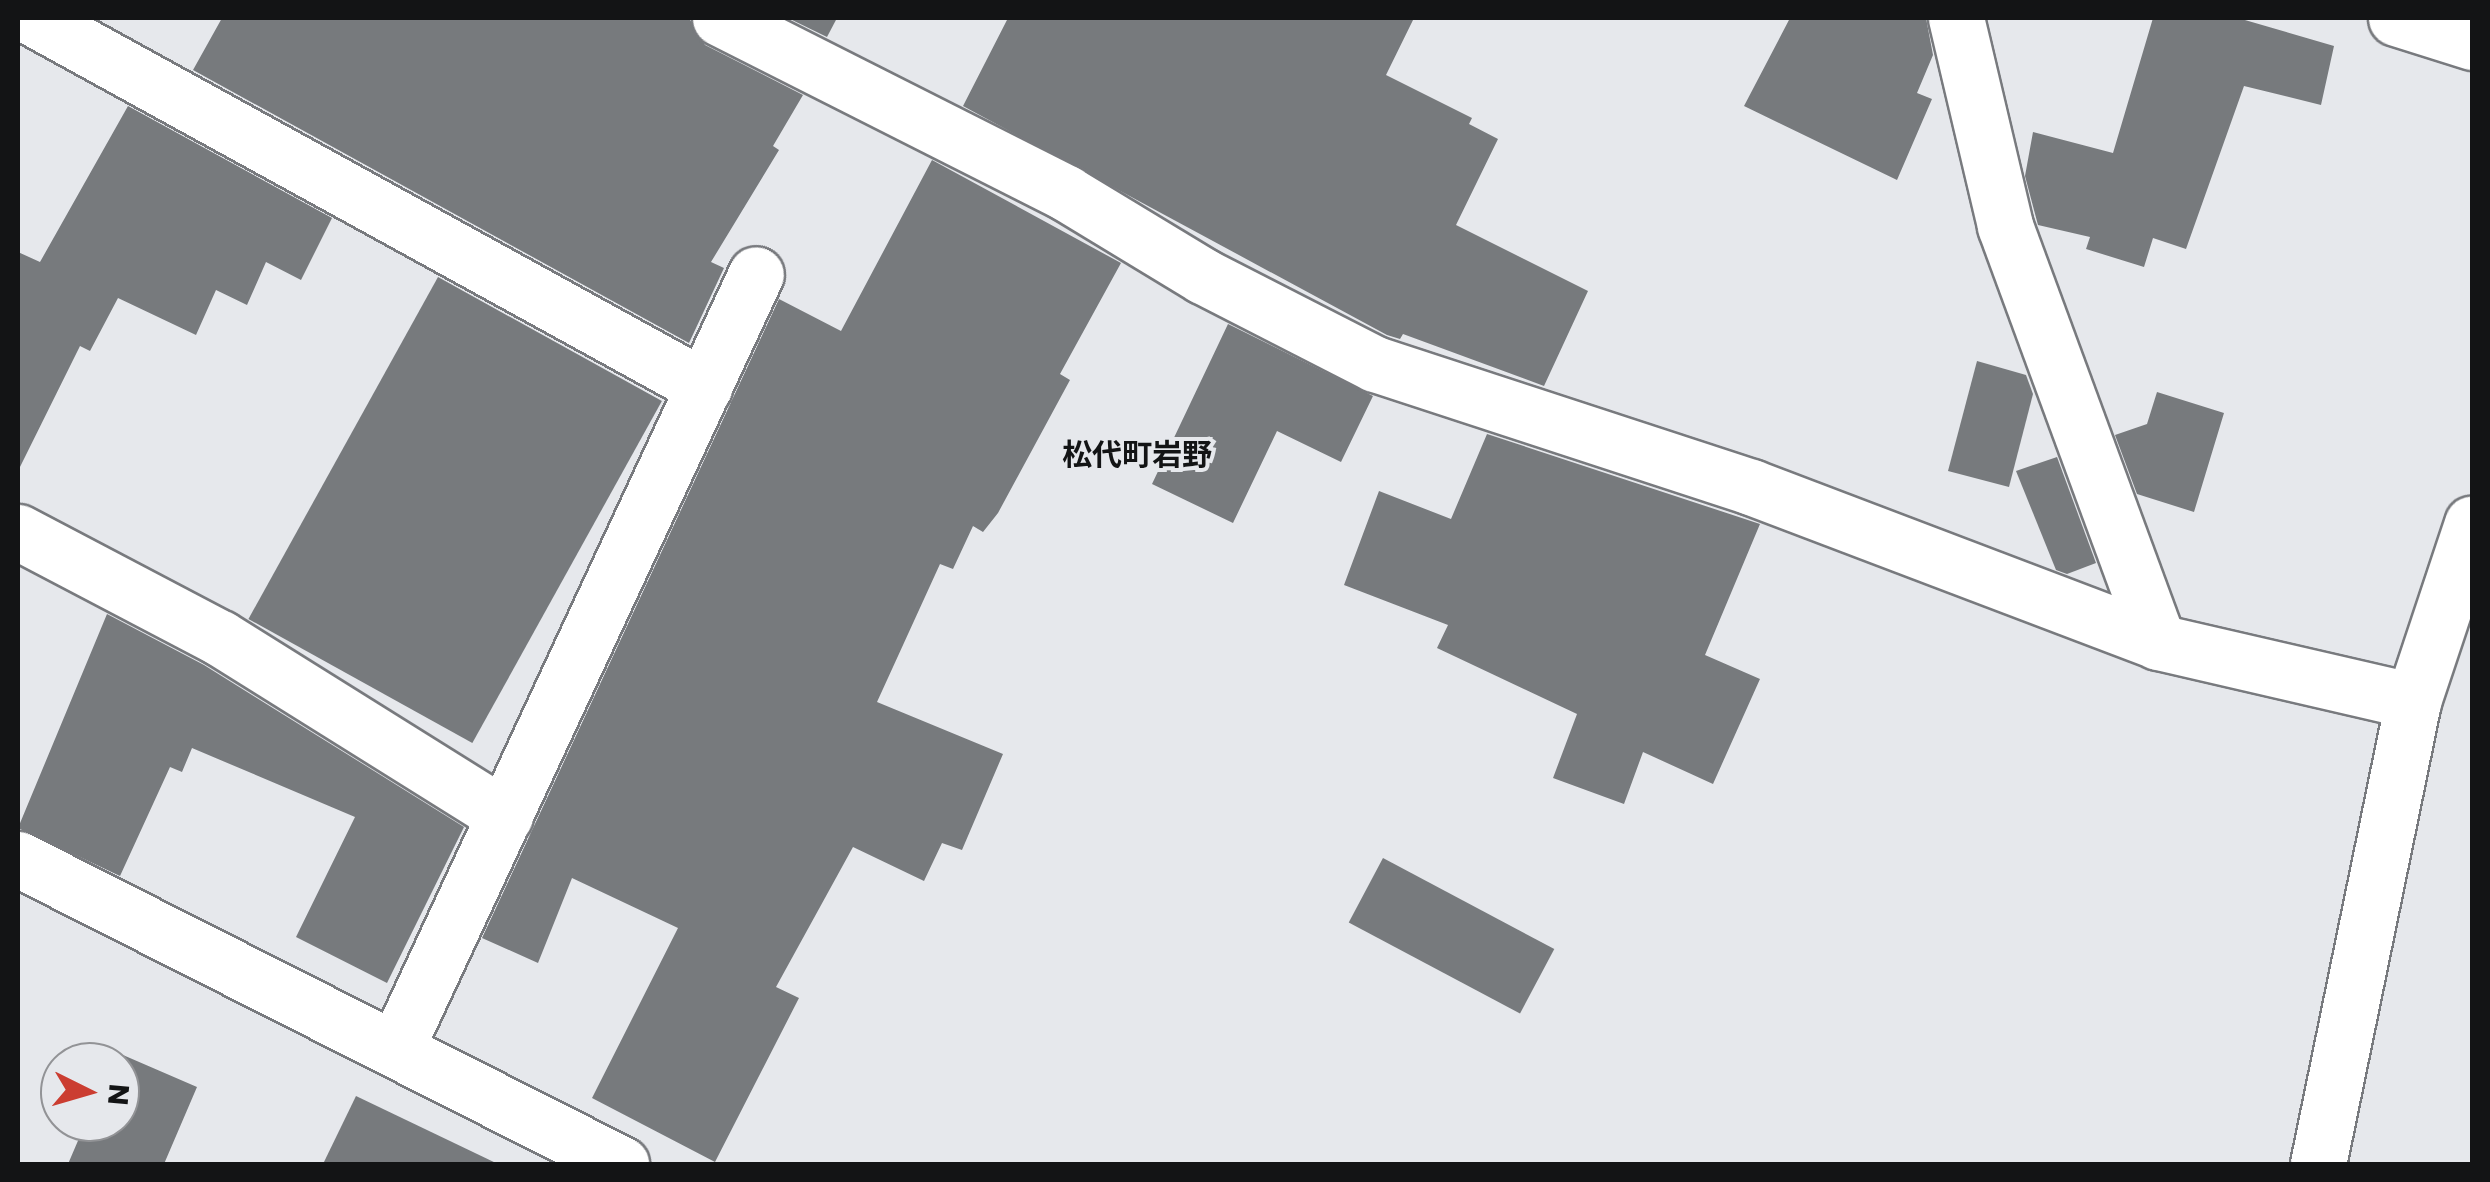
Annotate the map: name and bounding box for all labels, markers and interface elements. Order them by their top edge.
district label: 松代町岩野 [1062,437,1212,473]
north arrow [40,1042,140,1142]
text: N [98,1082,139,1107]

